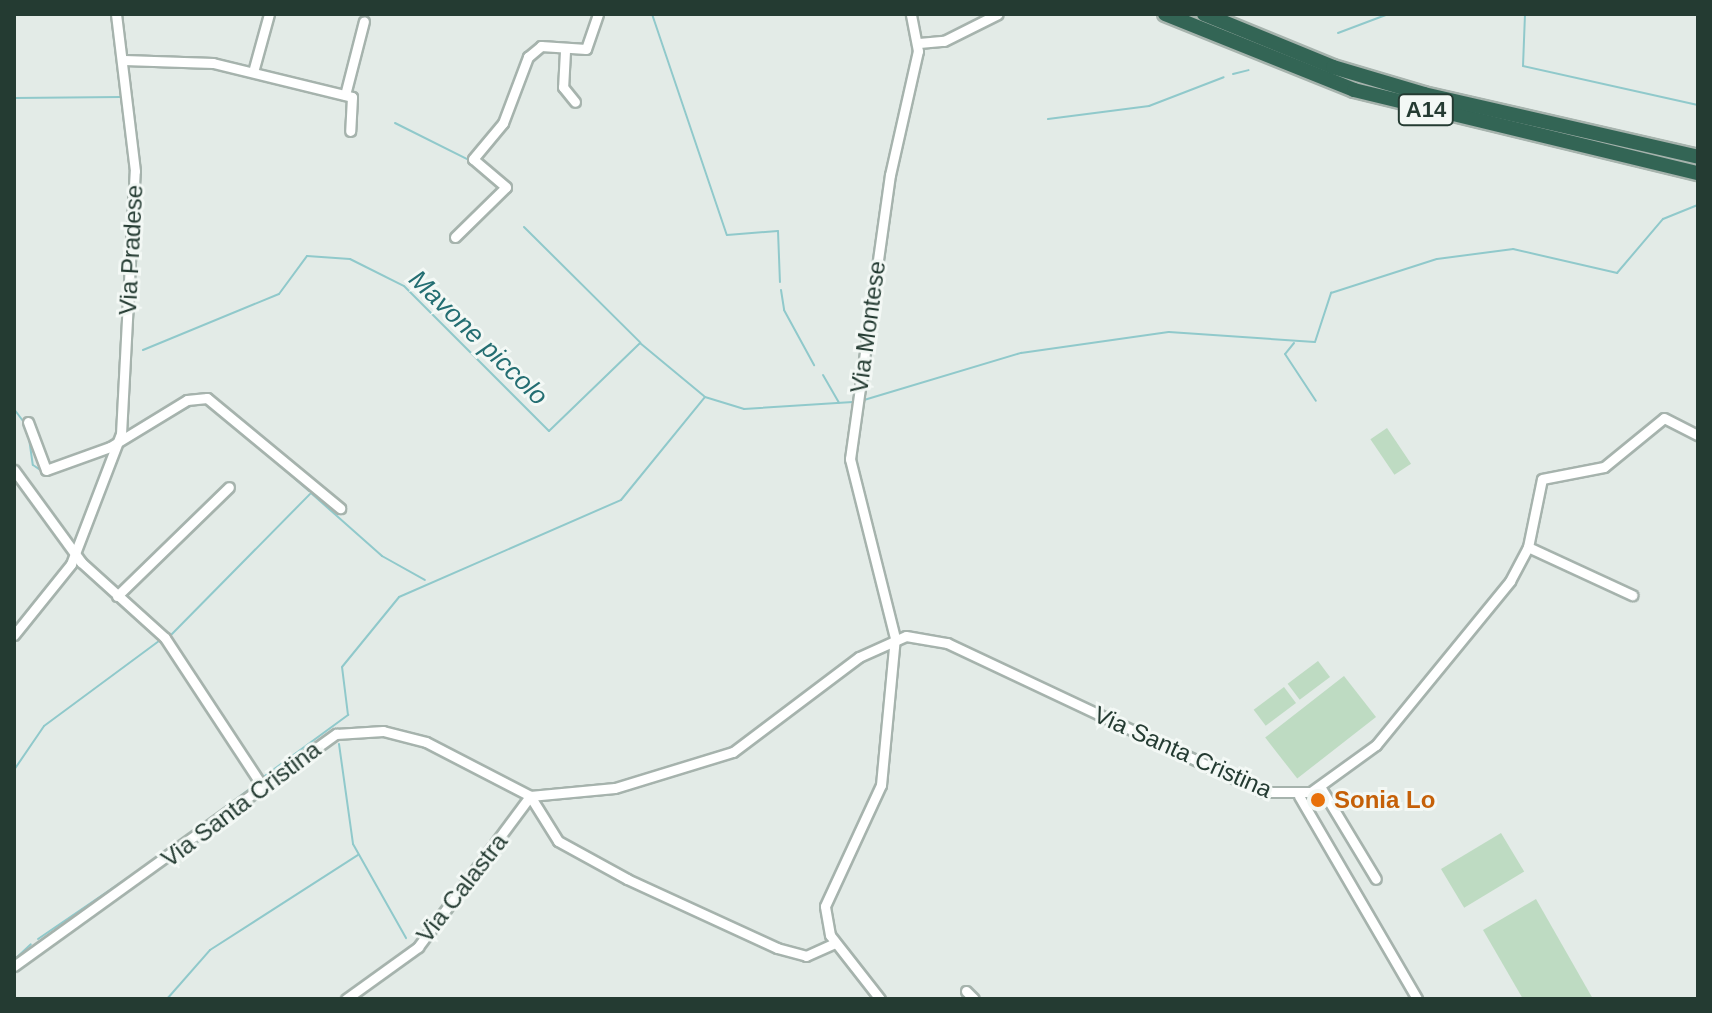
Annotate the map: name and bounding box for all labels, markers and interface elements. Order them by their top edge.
road number: A14 [1396,92,1456,128]
street label: Via Pradese [113,184,149,316]
street label: Via Montese [844,259,892,395]
water label: Mavone piccolo [402,264,554,412]
street label: Via Santa Cristina [1090,700,1276,804]
street label: Via Santa Cristina [156,735,326,873]
place label: Sonia Lo [1334,786,1435,814]
marker: Sonia Lo [1309,791,1327,809]
street label: Via Calastra [411,828,513,948]

